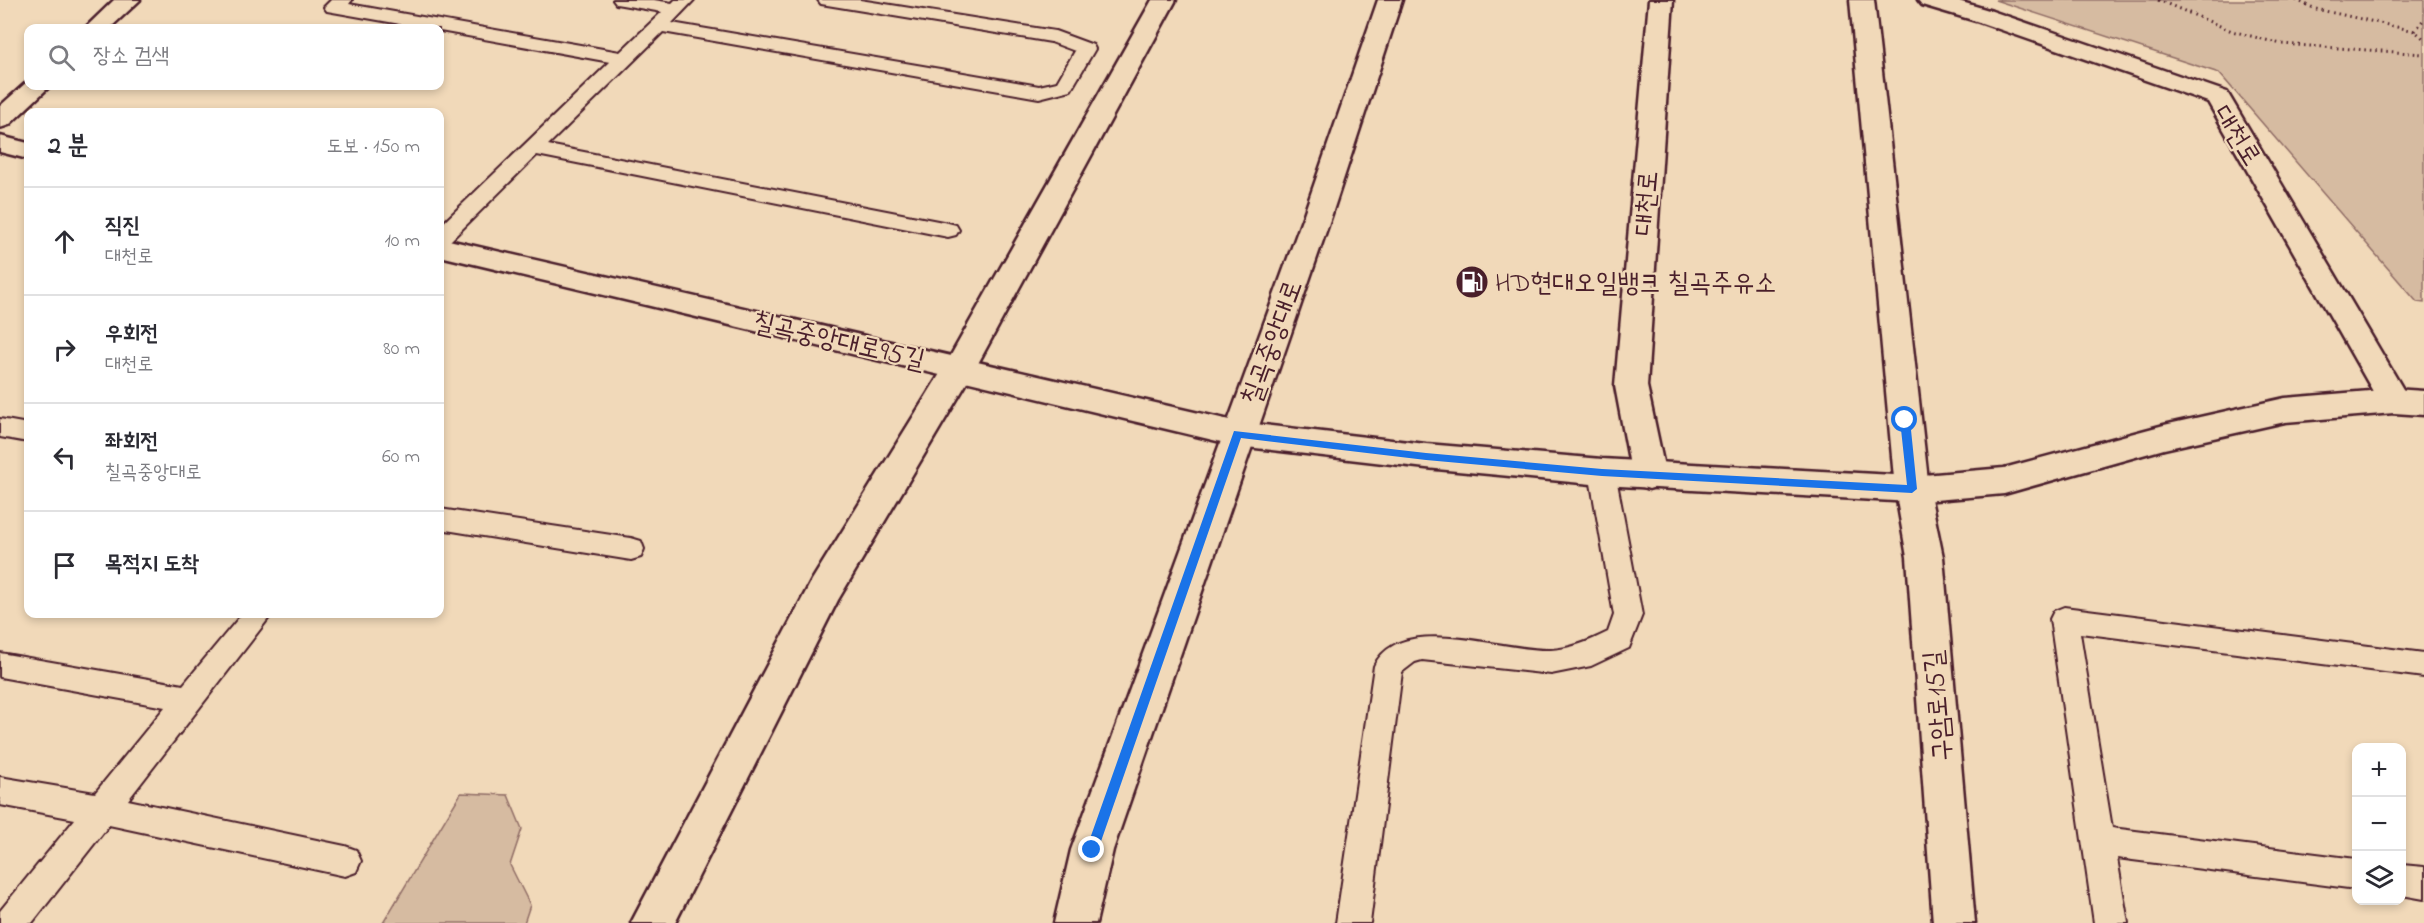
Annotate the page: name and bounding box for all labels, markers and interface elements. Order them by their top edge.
search box [24,24,444,90]
icon: search [45,41,78,74]
text: 장소 검색 [93,41,169,73]
street label: 대천로 [2202,98,2270,174]
text: 2 분 [48,128,88,166]
text: 도보 · 150 m [327,133,420,162]
street label: 대천로 [1625,169,1670,237]
text: 직진 [105,211,140,243]
icon: ahead [48,225,81,258]
text: 10 m [384,227,420,256]
text: 대천로 [105,243,153,272]
fuel station icon: HD현대오일뱅크 칠곡주유소 [1454,264,1490,300]
place label: HD현대오일뱅크 칠곡주유소 [1495,265,1776,304]
street label: 칠곡중앙대로 [1233,275,1314,411]
street label: 칠곡중앙대로95길 [748,304,929,381]
text: 우회전 [105,319,158,351]
icon: right [48,333,81,366]
text: 80 m [383,335,420,364]
text: 대천로 [105,351,153,380]
route start [1891,406,1917,432]
text: 좌회전 [105,427,158,459]
icon: left [48,441,81,474]
text: 60 m [382,443,420,472]
text: 칠곡중앙대로 [105,459,202,488]
icon: arrive [48,549,81,582]
text: 목적지 도착 [105,549,199,581]
street label: 구암로15길 [1915,649,1964,763]
map controls [2352,743,2406,905]
button: + [2352,743,2406,797]
button: − [2352,797,2406,851]
route end [1078,836,1104,862]
button: layers [2352,851,2406,905]

